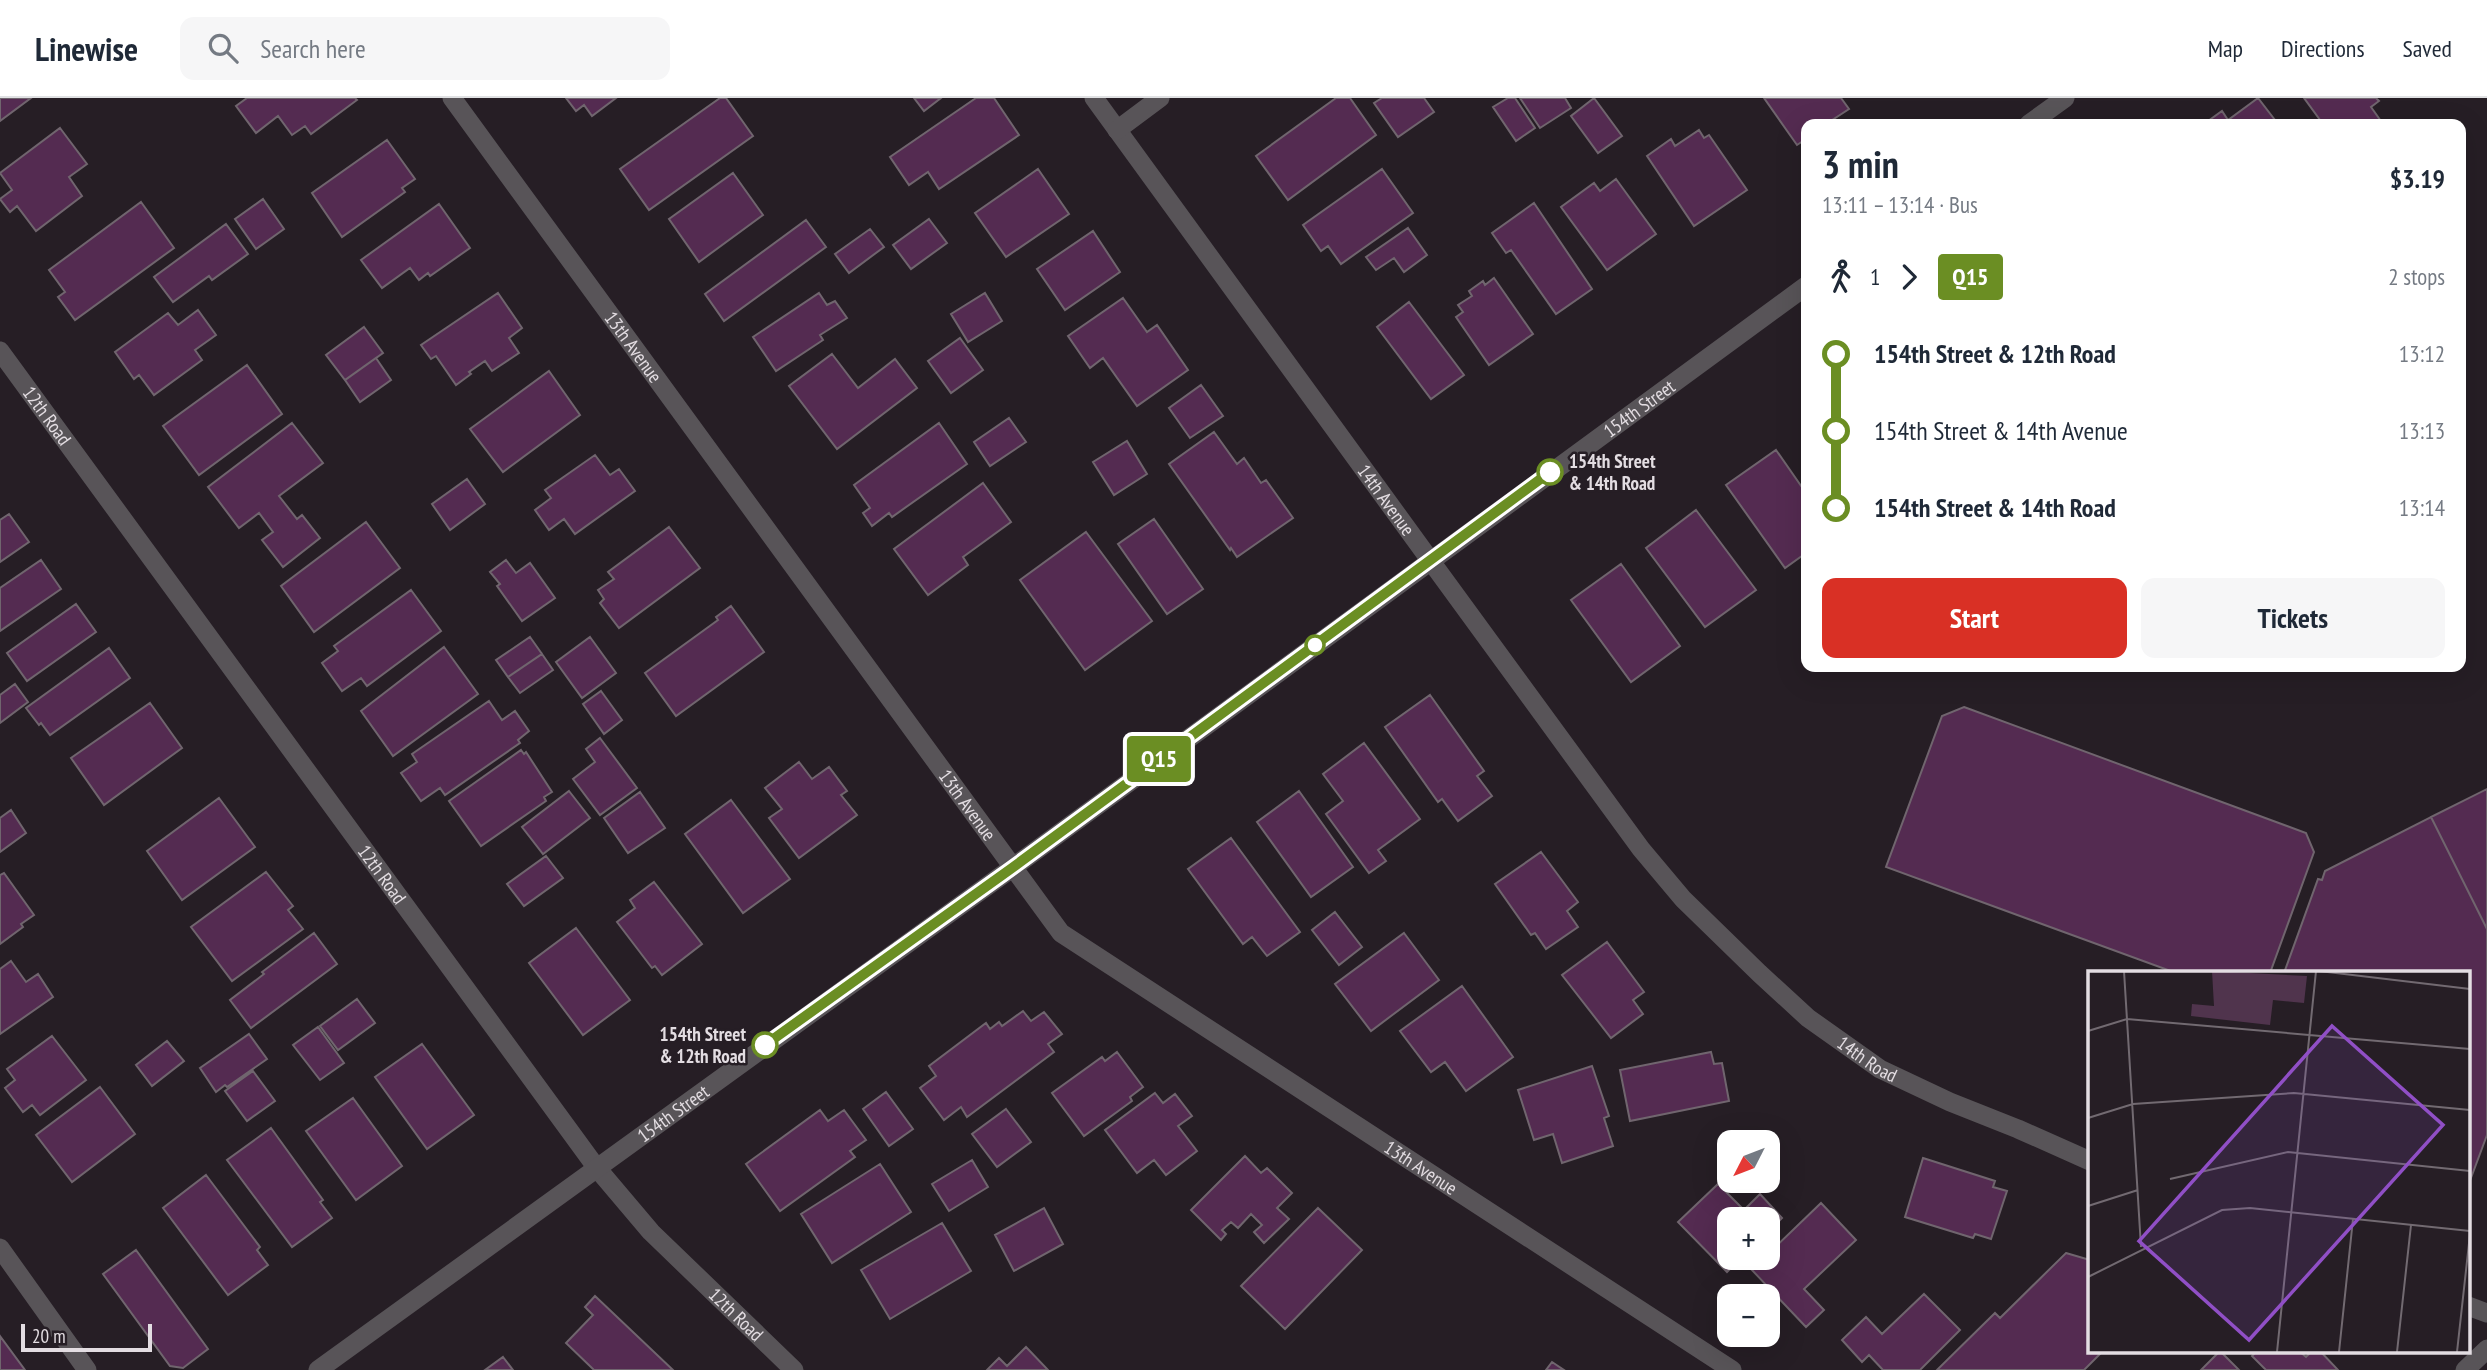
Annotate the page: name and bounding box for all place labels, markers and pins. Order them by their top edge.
place label: 154th Street & 14th Road [1569,449,1656,495]
marker: 154th Street & 14th Road [1537,459,1563,485]
unlabelled marker [1305,635,1325,655]
place label: 154th Street & 12th Road [660,1022,746,1068]
marker: 154th Street & 12th Road [752,1032,778,1058]

